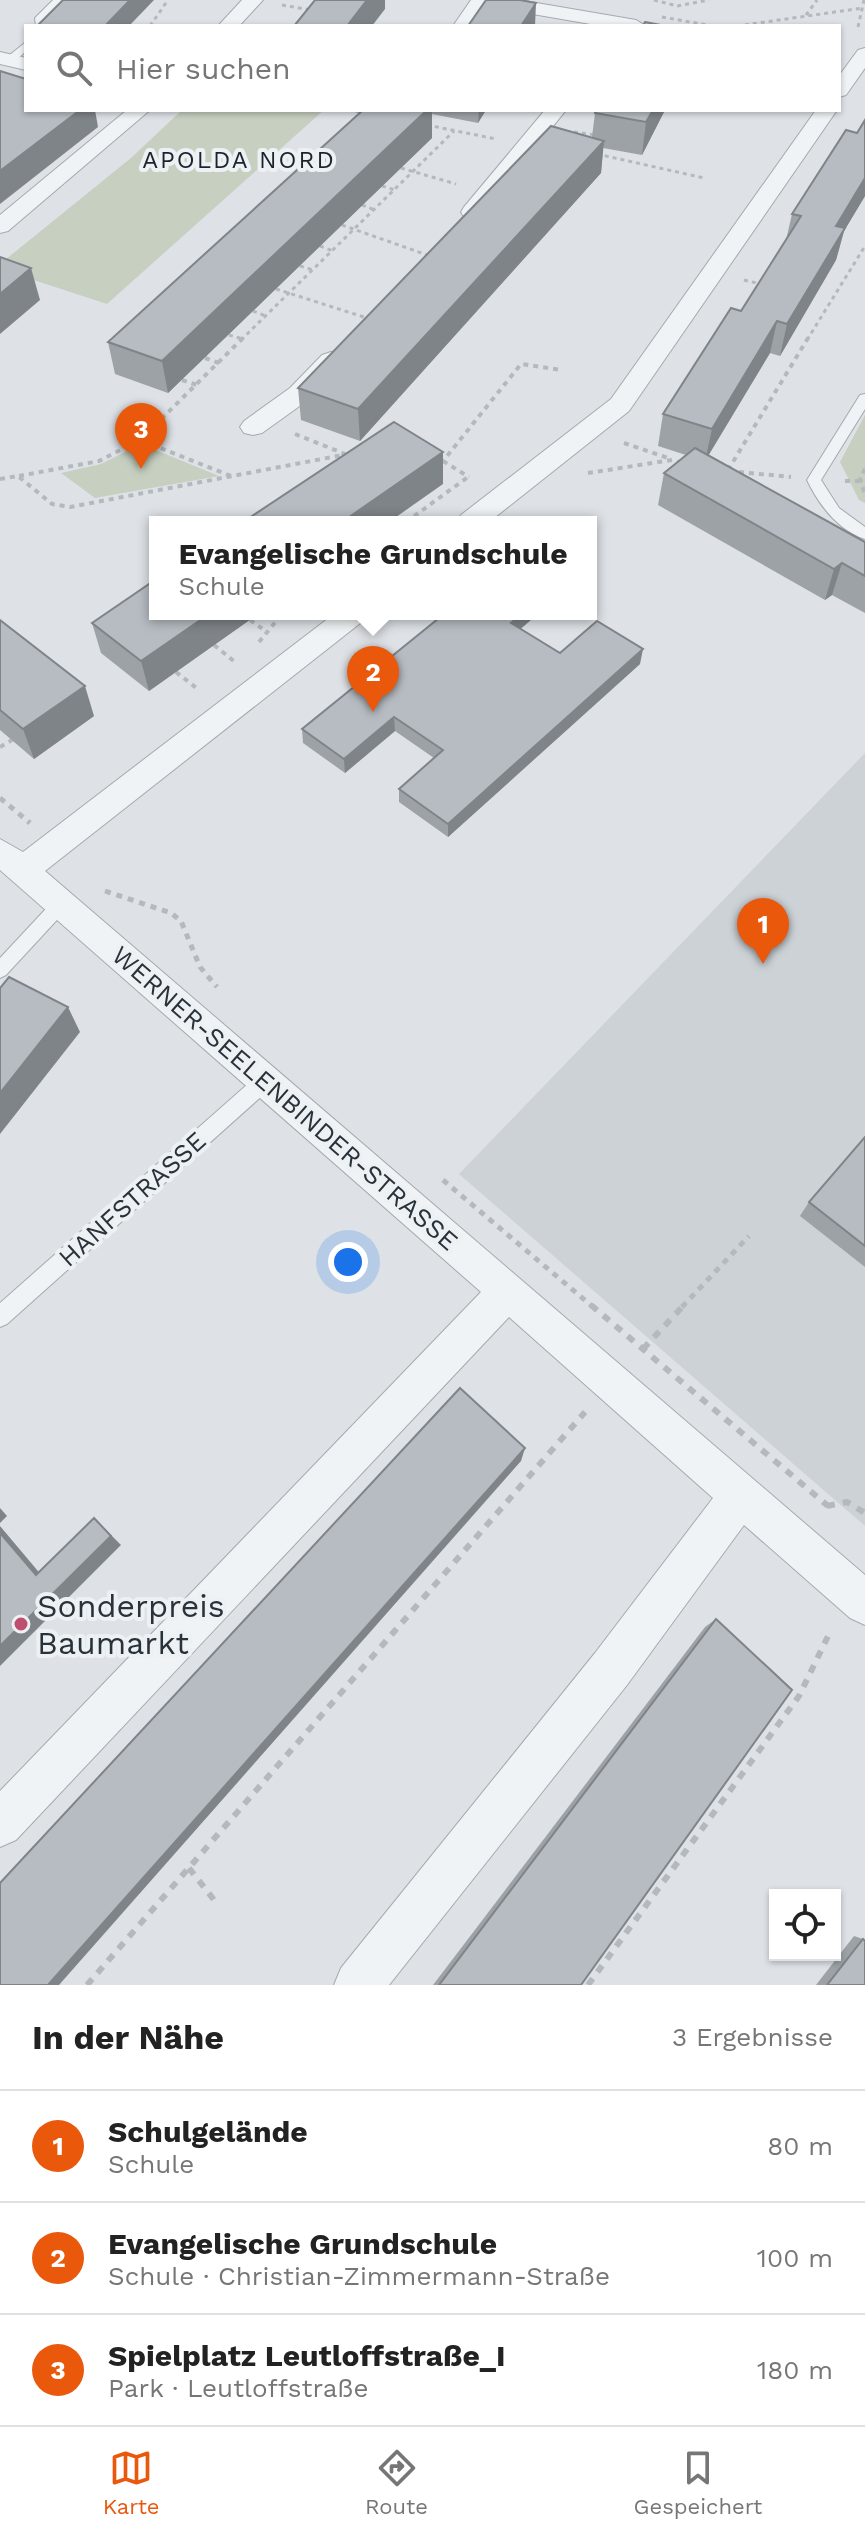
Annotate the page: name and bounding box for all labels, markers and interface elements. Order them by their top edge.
search box [24,24,841,112]
icon: search [52,46,96,90]
text: Hier suchen [116,51,291,86]
district label: APOLDA NORD [142,146,336,174]
pin: 3 [115,403,167,469]
popup [149,516,597,620]
text: Evangelische Grundschule [178,536,568,571]
text: Schule [178,571,265,601]
pin: 2 [347,646,399,712]
pin: 1 [737,898,789,964]
street label: WERNER-SEELENBINDER-STRASSE [106,940,464,1256]
street label: HANFSTRASSE [52,1125,212,1273]
your location [328,1242,368,1282]
place label: Sonderpreis Baumarkt [37,1587,225,1662]
marker: Sonderpreis Baumarkt [12,1615,30,1633]
map controls [769,1889,841,1961]
button: locate [769,1889,841,1961]
text: In der Nähe [32,2017,224,2057]
text: 3 Ergebnisse [672,2022,833,2052]
text: Schulgelände [108,2114,308,2149]
text: 1 [52,2131,64,2161]
text: 80 m [767,2131,833,2161]
text: Schule [108,2149,194,2179]
text: Evangelische Grundschule [108,2226,497,2261]
text: 2 [50,2243,66,2273]
text: 100 m [757,2243,833,2273]
text: Schule · Christian-Zimmermann-Straße [108,2261,610,2291]
text: Spielplatz Leutloffstraße_I [108,2338,506,2373]
text: 3 [50,2355,66,2385]
text: 180 m [757,2355,833,2385]
text: Park · Leutloffstraße [108,2373,368,2403]
tab: Karte [103,2446,160,2519]
tab: Route [365,2446,428,2519]
tab: Gespeichert [634,2446,762,2519]

